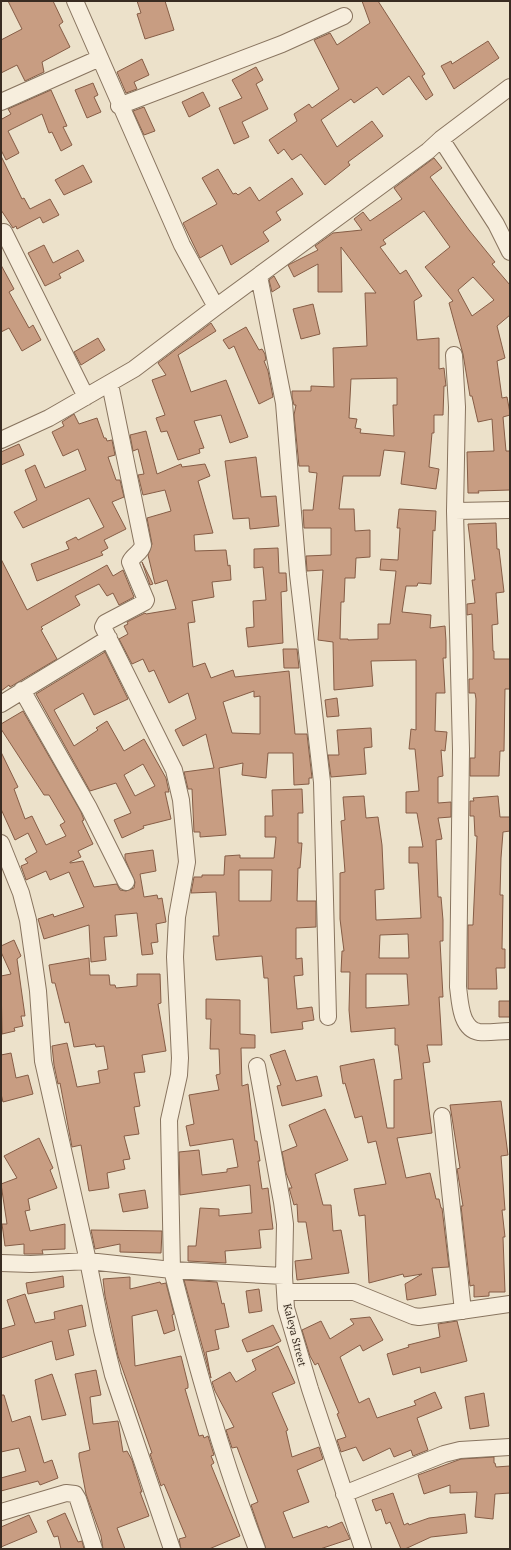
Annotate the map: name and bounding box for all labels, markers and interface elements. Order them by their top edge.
street label: Kaleya Street [280,1302,310,1368]

